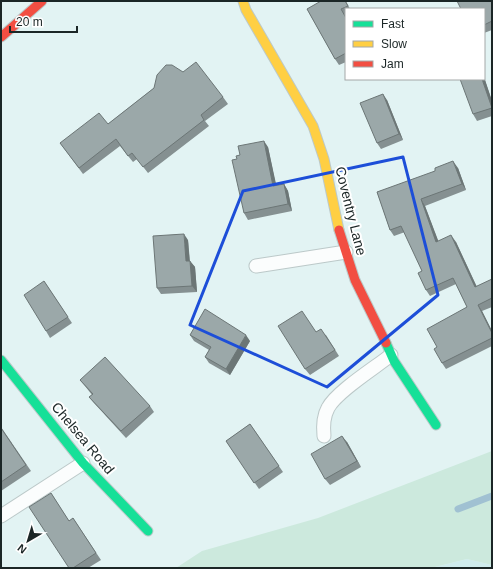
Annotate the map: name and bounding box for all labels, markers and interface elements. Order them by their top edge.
scale bar [10,8,77,34]
legend [345,8,485,80]
text: 20 m [16,15,43,29]
text: Fast [381,17,405,31]
text: Slow [381,37,407,51]
text: Jam [381,57,404,71]
street label: Coventry Lane [332,165,370,257]
street label: Chelsea Road [48,399,118,477]
north arrow [8,521,48,561]
text: N [15,542,29,556]

